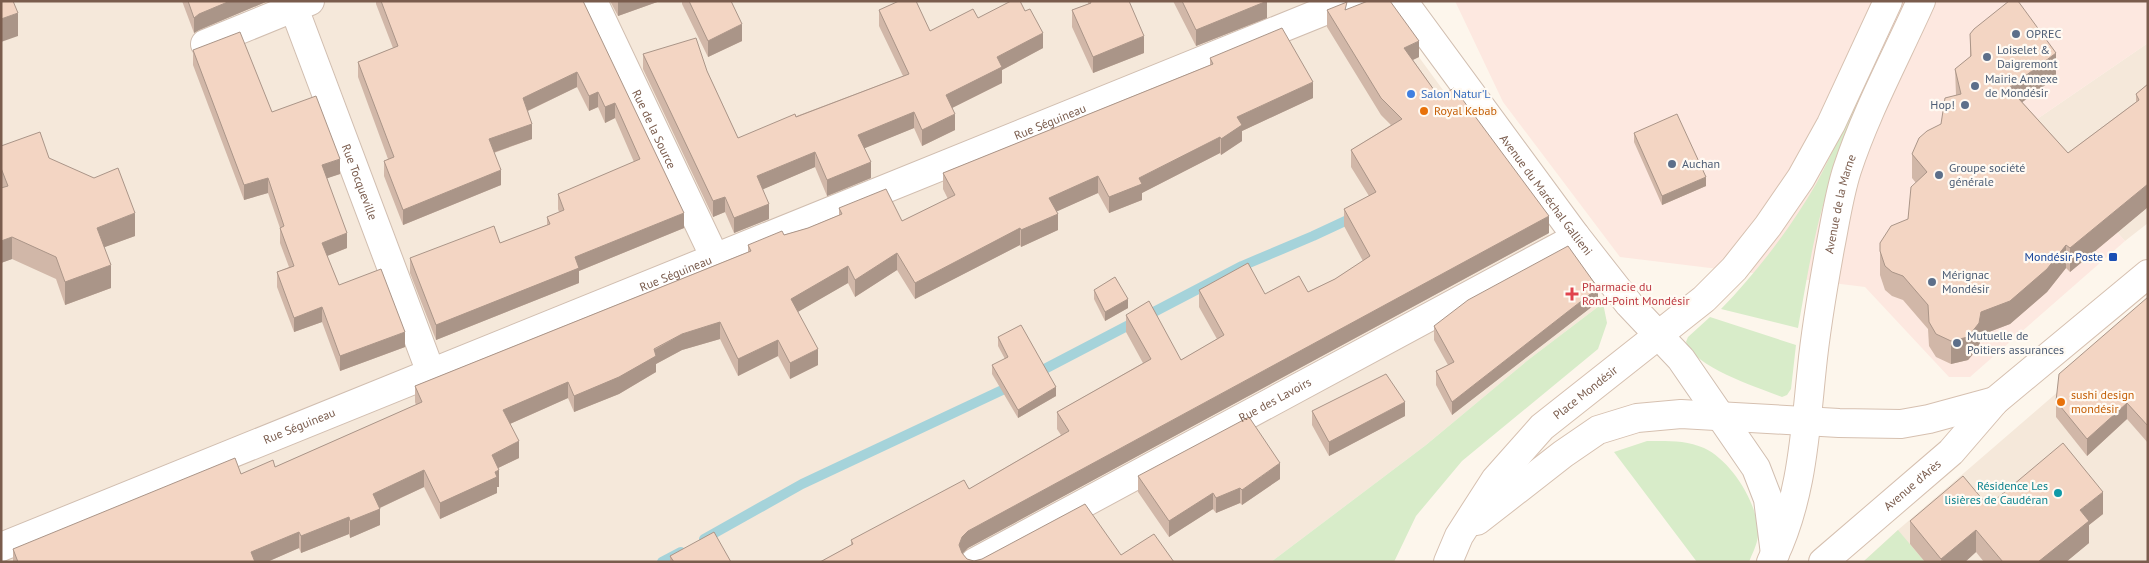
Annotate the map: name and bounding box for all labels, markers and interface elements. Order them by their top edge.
place label: OPREC [2026,26,2061,41]
marker: OPREC [2010,28,2022,40]
place label: Loiselet & Daigremont [1997,42,2057,71]
marker: Loiselet & Daigremont [1981,51,1993,63]
place label: Mairie Annexe de Mondésir [1985,71,2058,100]
marker: Mairie Annexe de Mondésir [1969,80,1981,92]
place label: Salon Natur'L [1421,86,1491,101]
street label: Rue de la Source [629,87,680,171]
marker: Salon Natur'L [1405,88,1417,100]
place label: Hop! [1930,97,1955,112]
marker: Hop! [1959,99,1971,111]
street label: Rue Séguineau [1012,100,1088,143]
place label: Royal Kebab [1434,103,1497,118]
marker: Royal Kebab [1418,105,1430,117]
street label: Avenue du Maréchal Gallieni [1497,131,1596,258]
street label: Rue Tocqueville [339,142,381,222]
street label: Avenue de la Marne [1821,152,1859,255]
place label: Auchan [1682,156,1720,171]
marker: Auchan [1666,158,1678,170]
place label: Groupe société générale [1949,160,2025,189]
marker: Groupe société générale [1933,169,1945,181]
place label: Mondésir Poste [2025,249,2103,264]
marker: Mondésir Poste [2107,251,2119,263]
street label: Rue Séguineau [637,252,714,295]
place label: Mérignac Mondésir [1942,267,1990,296]
marker: Mérignac Mondésir [1926,276,1938,288]
place label: Pharmacie du Rond-Point Mondésir [1582,279,1690,308]
marker: Pharmacie du Rond-Point Mondésir [1566,288,1578,300]
place label: Mutuelle de Poitiers assurances [1967,328,2064,357]
marker: Mutuelle de Poitiers assurances [1951,337,1963,349]
street label: Place Mondésir [1550,362,1620,422]
street label: Rue des Lavoirs [1236,374,1314,425]
place label: sushi design mondésir [2071,387,2134,416]
marker: sushi design mondésir [2055,396,2067,408]
street label: Rue Séguineau [261,404,337,447]
street label: Avenue d'Arès [1880,456,1944,513]
place label: Résidence Les lisières de Caudéran [1945,478,2048,507]
marker: Résidence Les lisières de Caudéran [2052,487,2064,499]

